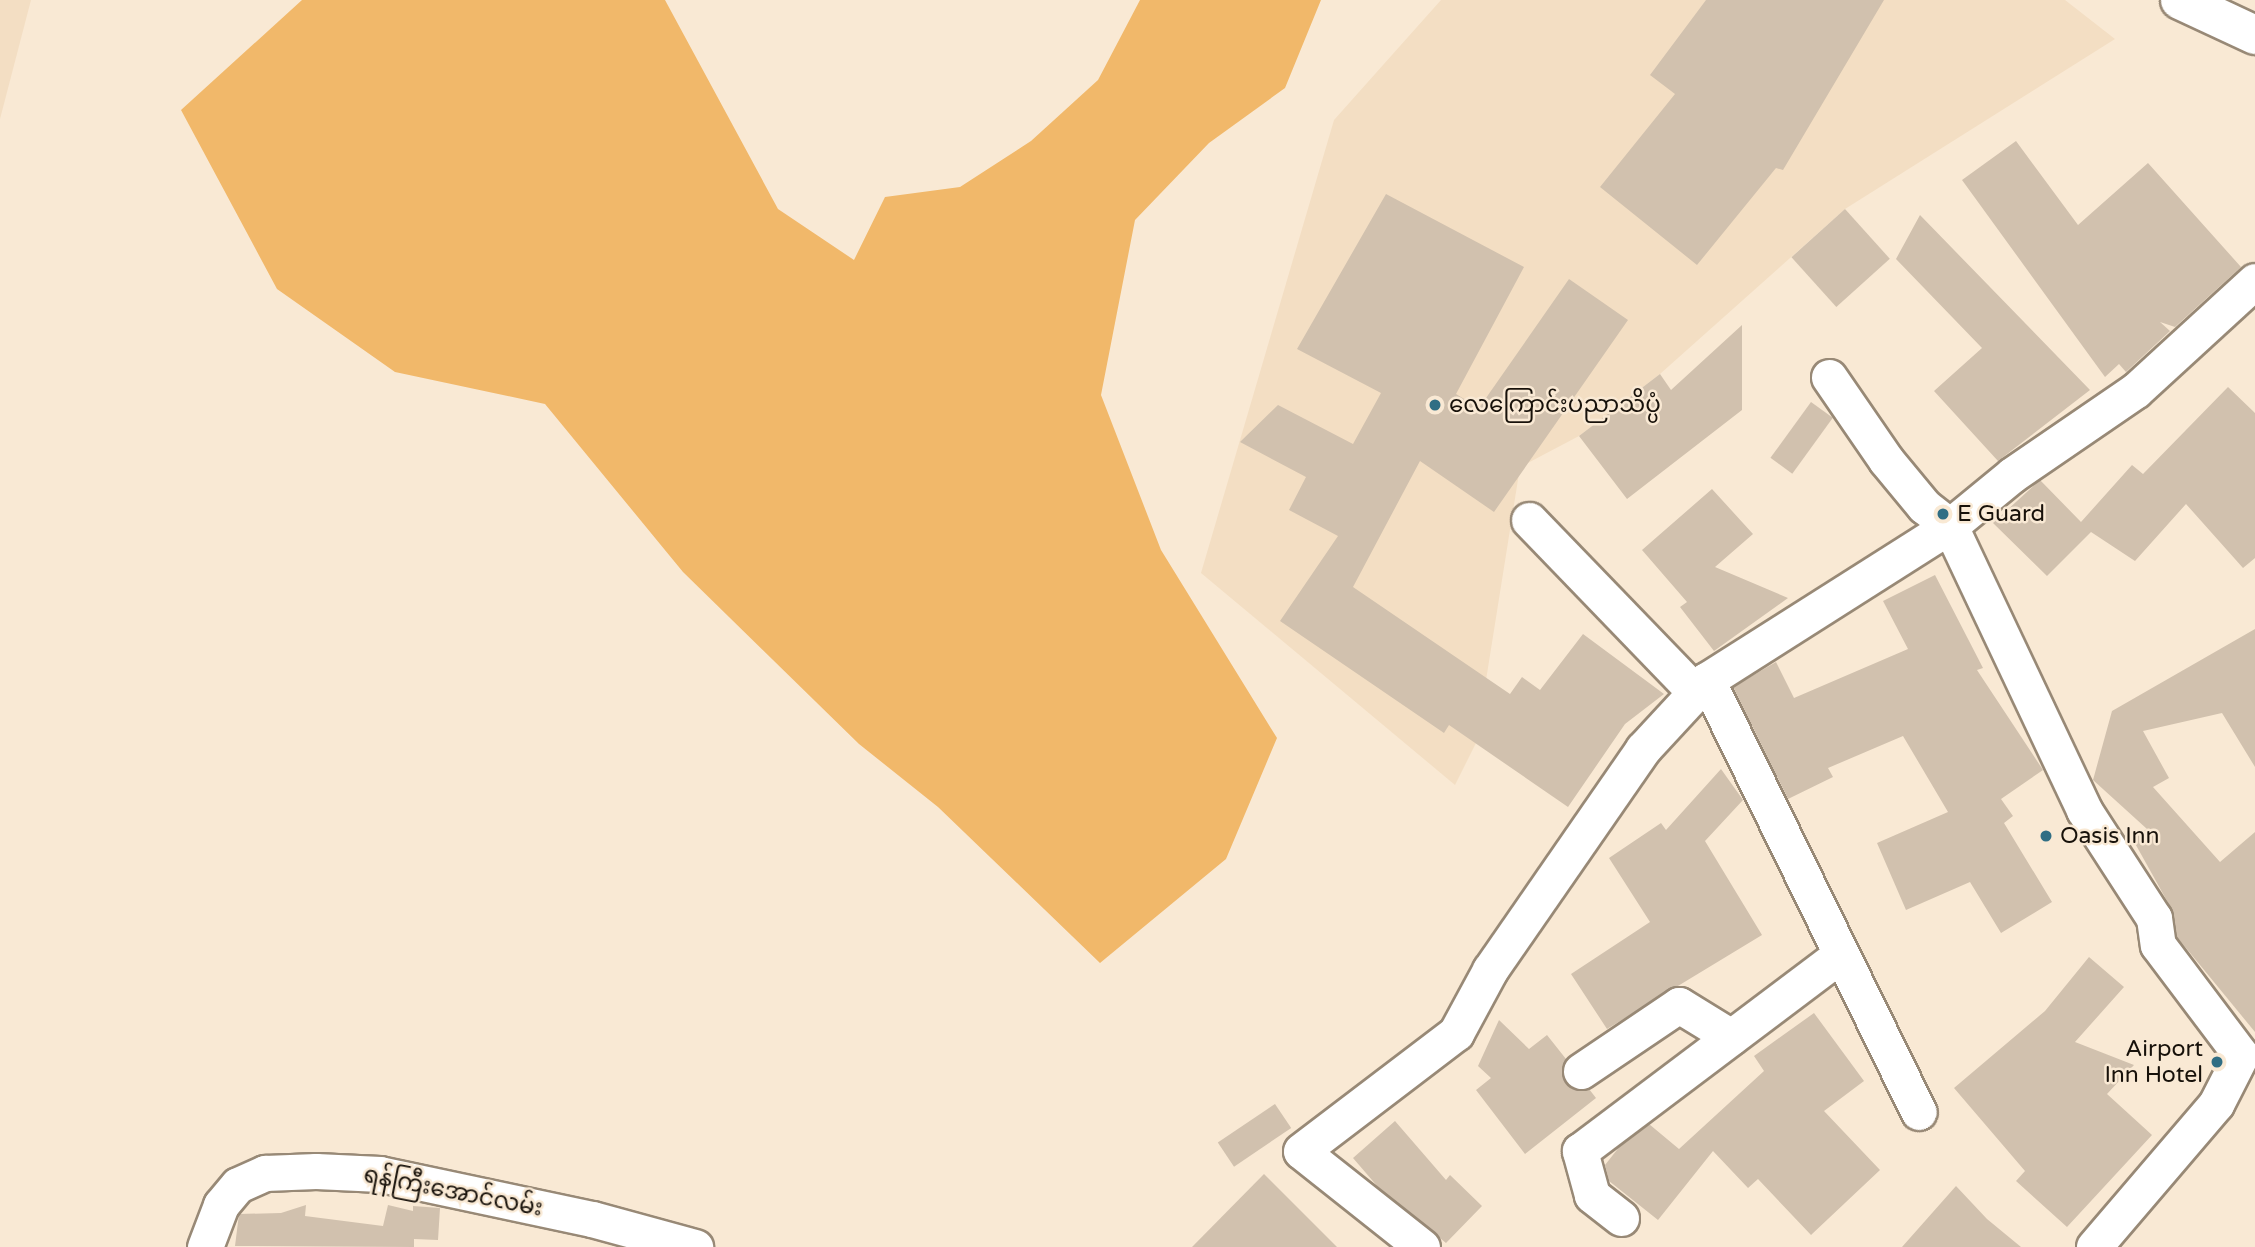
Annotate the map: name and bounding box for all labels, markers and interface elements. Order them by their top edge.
place label: လေကြောင်းပညာသိပ္ပံ [1449,391,1661,419]
marker: လေကြောင်းပညာသိပ္ပံ [1427,397,1443,413]
place label: E Guard [1957,500,2045,528]
marker: E Guard [1935,506,1951,522]
place label: Oasis Inn [2060,822,2159,850]
marker: Oasis Inn [2038,828,2054,844]
place label: Airport Inn Hotel [2104,1035,2203,1089]
marker: Airport Inn Hotel [2209,1054,2225,1070]
street label: ရန်ကြီးအောင်လမ်း [361,1161,545,1223]

